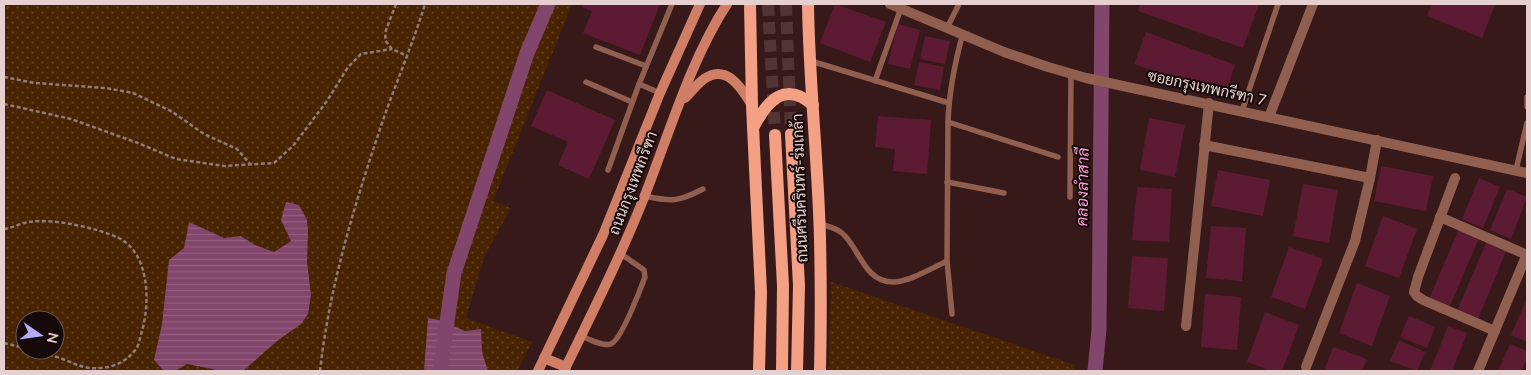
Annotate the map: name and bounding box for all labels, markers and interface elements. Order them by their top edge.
street label: ซอยกรุงเทพกรีฑา 7 [1145,66,1268,111]
street label: ถนนศรีนครินทร์-ร่มเกล้า [787,113,813,263]
street label: ถนนกรุงเทพกรีฑา [604,128,663,238]
water label: คลองลำสาลี [1070,146,1095,227]
north arrow [15,310,65,360]
text: N [42,331,63,345]

